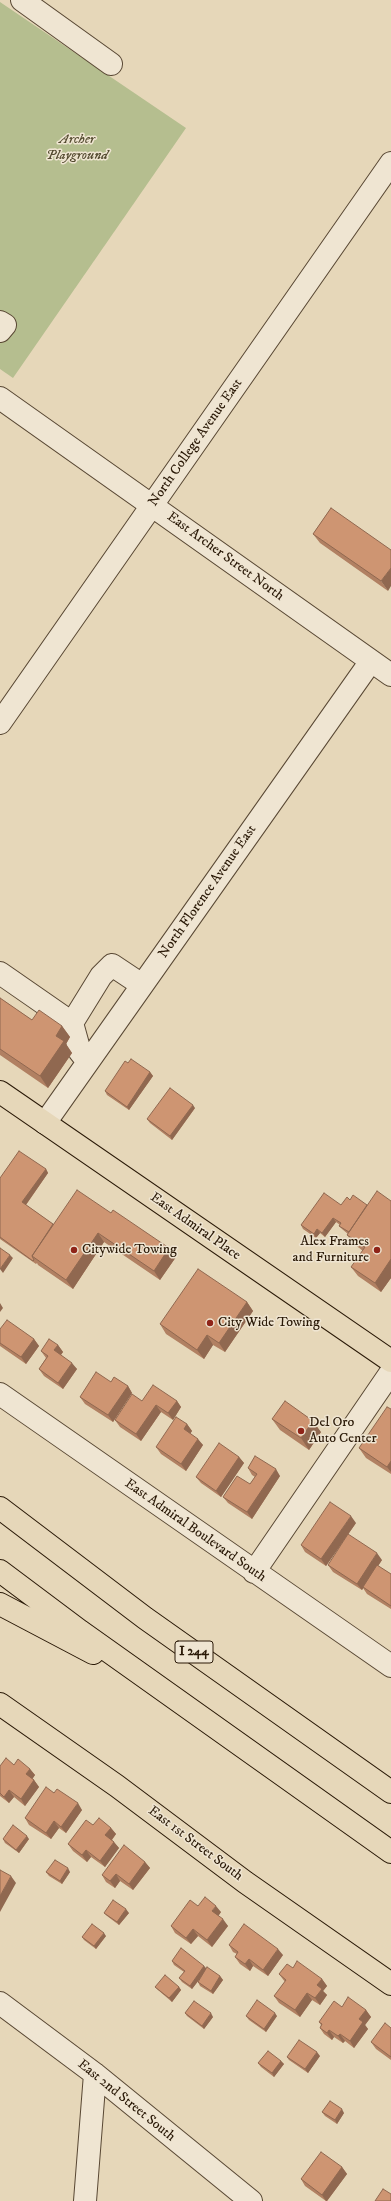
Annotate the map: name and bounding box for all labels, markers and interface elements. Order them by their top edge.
park label: Archer Playground [46,132,108,164]
street label: North College Avenue East [145,376,247,510]
street label: East Archer Street North [163,509,287,605]
street label: North Florence Avenue East [156,822,260,962]
street label: East Admiral Place [147,1190,243,1264]
place label: Alex Frames and Furniture [292,1234,369,1266]
place label: Citywide Towing [82,1242,177,1258]
marker: Citywide Towing [69,1245,79,1255]
marker: Alex Frames and Furniture [372,1245,382,1255]
place label: City Wide Towing [218,1315,320,1331]
marker: City Wide Towing [205,1318,215,1328]
place label: Del Oro Auto Center [309,1415,377,1448]
marker: Del Oro Auto Center [296,1426,306,1436]
street label: East Admiral Boulevard South [121,1476,269,1586]
road number: I 244 [175,1641,213,1663]
street label: East 1st Street South [144,1803,246,1885]
street label: East 2nd Street South [74,2056,178,2146]

